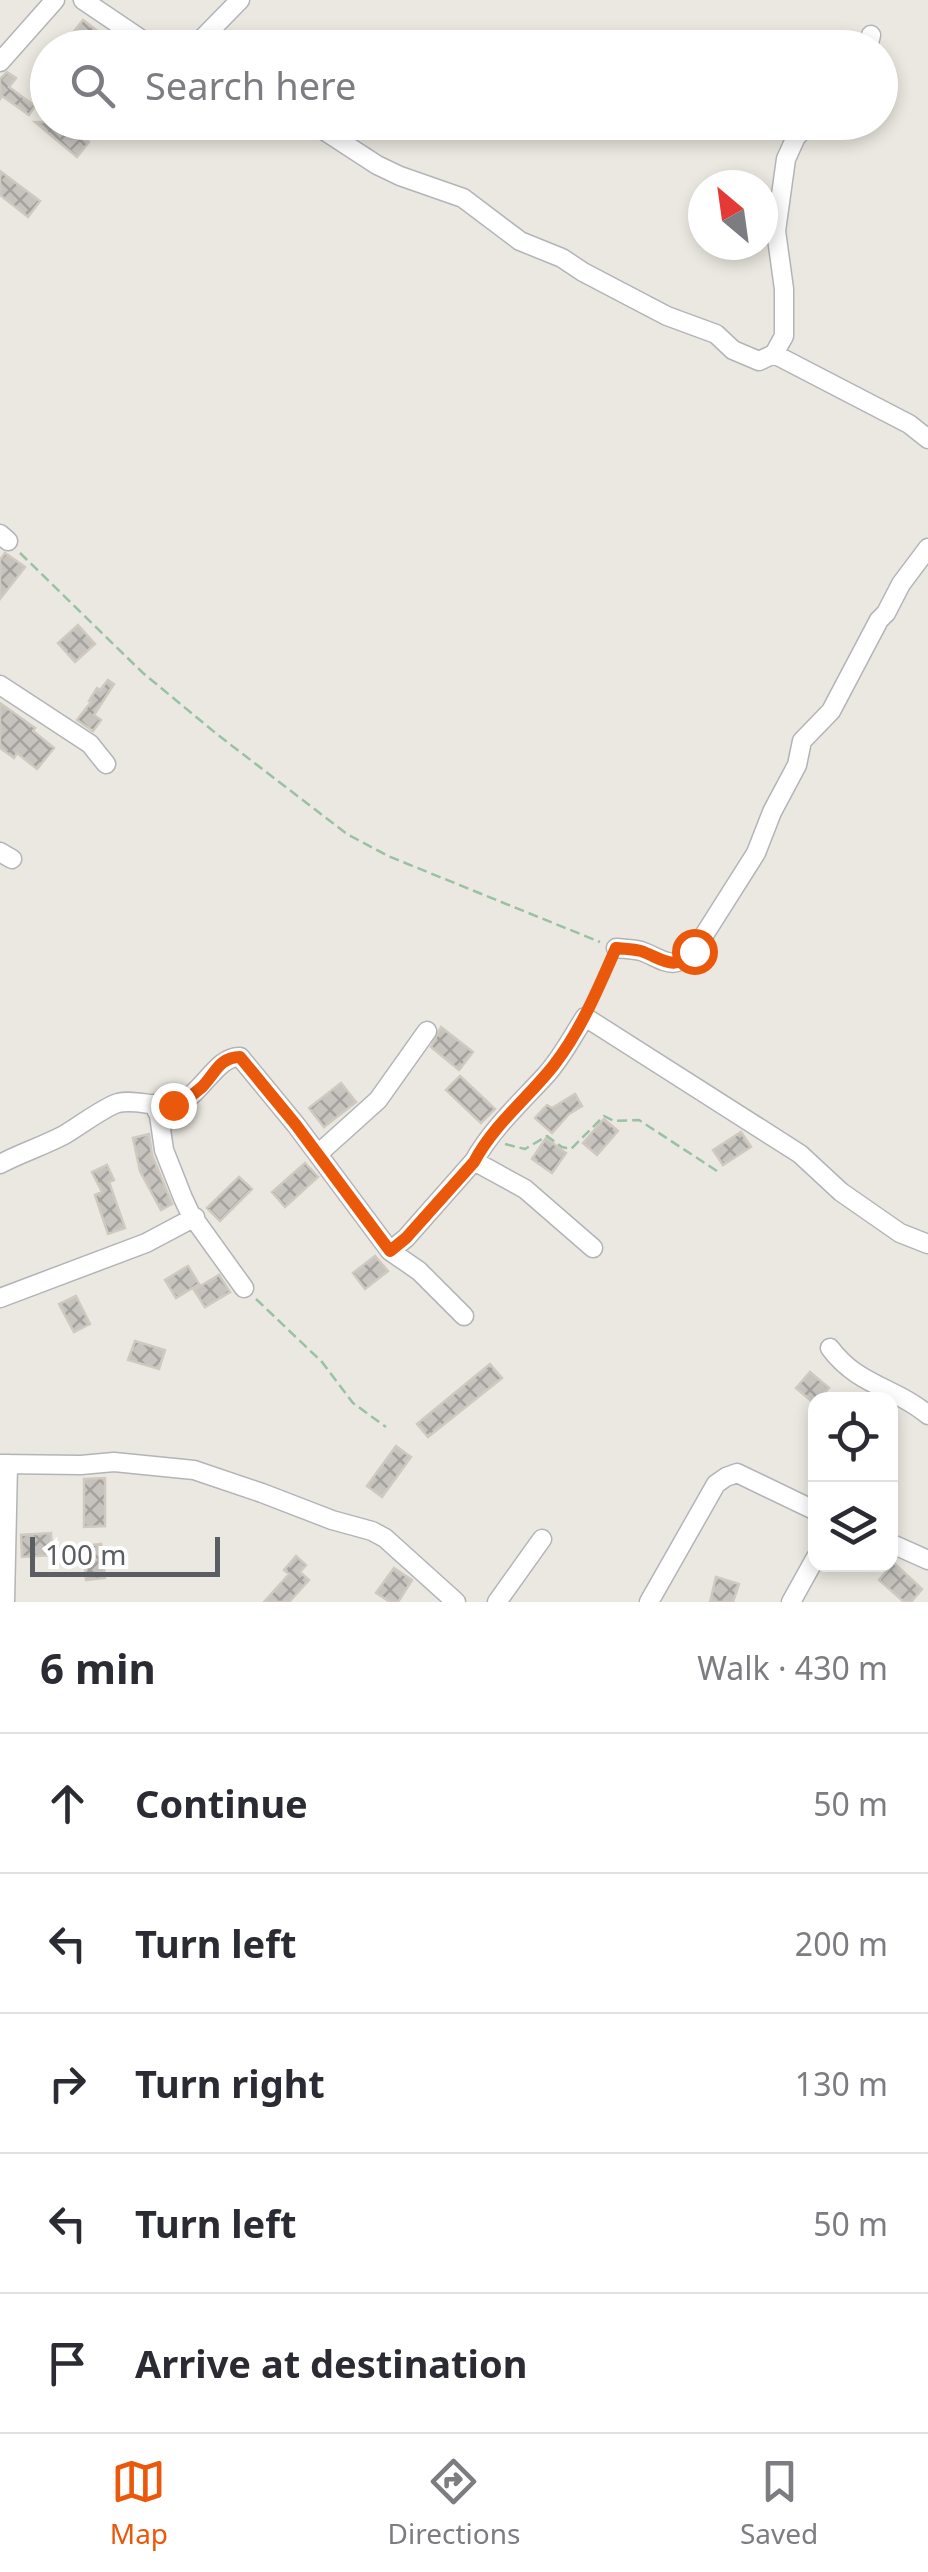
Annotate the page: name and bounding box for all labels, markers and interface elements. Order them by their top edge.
search box [30,30,898,140]
icon: search [65,58,120,113]
text: Search here [145,59,356,111]
north arrow [688,170,778,260]
route start [672,929,718,975]
route end [151,1083,197,1129]
map controls [808,1392,898,1572]
button: locate [808,1392,898,1482]
button: layers [808,1482,898,1572]
scale bar [30,1532,220,1576]
text: 100 m [45,1535,127,1573]
text: 6 min [40,1639,156,1696]
text: Walk · 430 m [697,1646,888,1689]
icon: ahead [40,1776,95,1831]
text: Continue [135,1777,308,1829]
text: 50 m [813,1782,888,1825]
icon: left [40,1916,95,1971]
text: Turn left [135,1917,297,1969]
text: 200 m [795,1922,888,1965]
icon: right [40,2056,95,2111]
text: Turn right [135,2057,325,2109]
text: 130 m [795,2062,888,2105]
icon: left [40,2196,95,2251]
text: Turn left [135,2197,297,2249]
text: 50 m [813,2202,888,2245]
icon: arrive [40,2336,95,2391]
text: Arrive at destination [135,2337,527,2389]
tab: Map [110,2454,168,2552]
tab: Directions [388,2454,520,2552]
tab: Saved [740,2454,818,2552]

